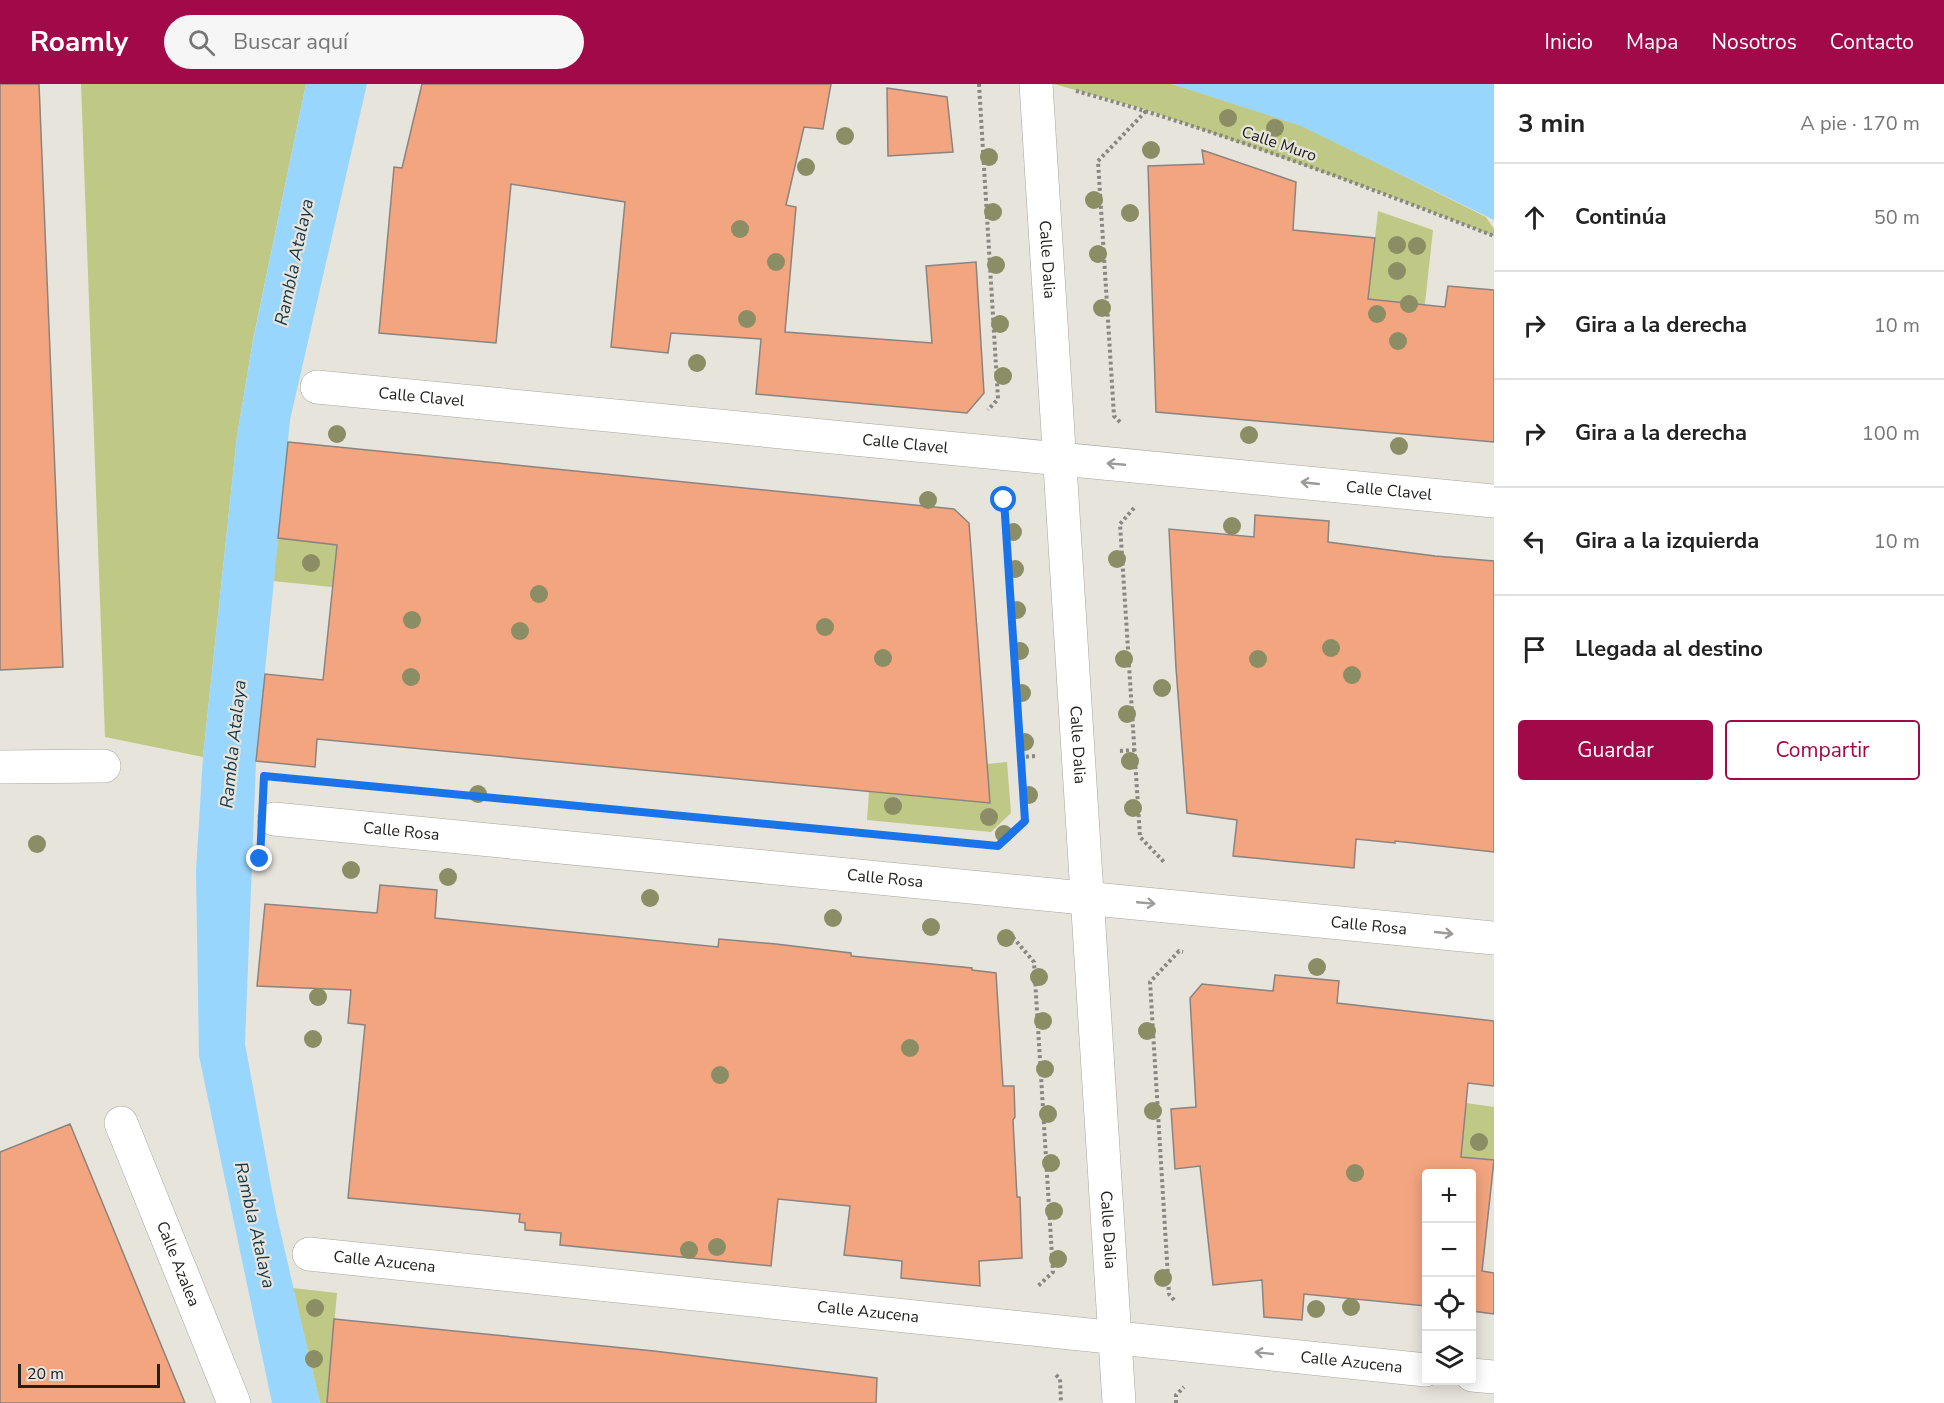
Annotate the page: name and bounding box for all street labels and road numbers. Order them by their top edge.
street label: Calle Muro [1238,121,1320,167]
street label: Calle Dalia [1034,220,1060,299]
street label: Calle Clavel [377,382,466,412]
street label: Calle Clavel [861,429,950,459]
street label: Calle Clavel [1345,476,1433,506]
street label: Calle Dalia [1064,705,1091,784]
street label: Calle Rosa [362,817,441,846]
street label: Calle Rosa [846,864,924,893]
street label: Calle Rosa [1330,911,1408,940]
street label: Calle Dalia [1095,1190,1122,1270]
street label: Calle Azalea [151,1218,205,1310]
street label: Calle Azucena [332,1246,437,1278]
street label: Calle Azucena [816,1296,920,1328]
street label: Calle Azucena [1299,1346,1403,1378]

